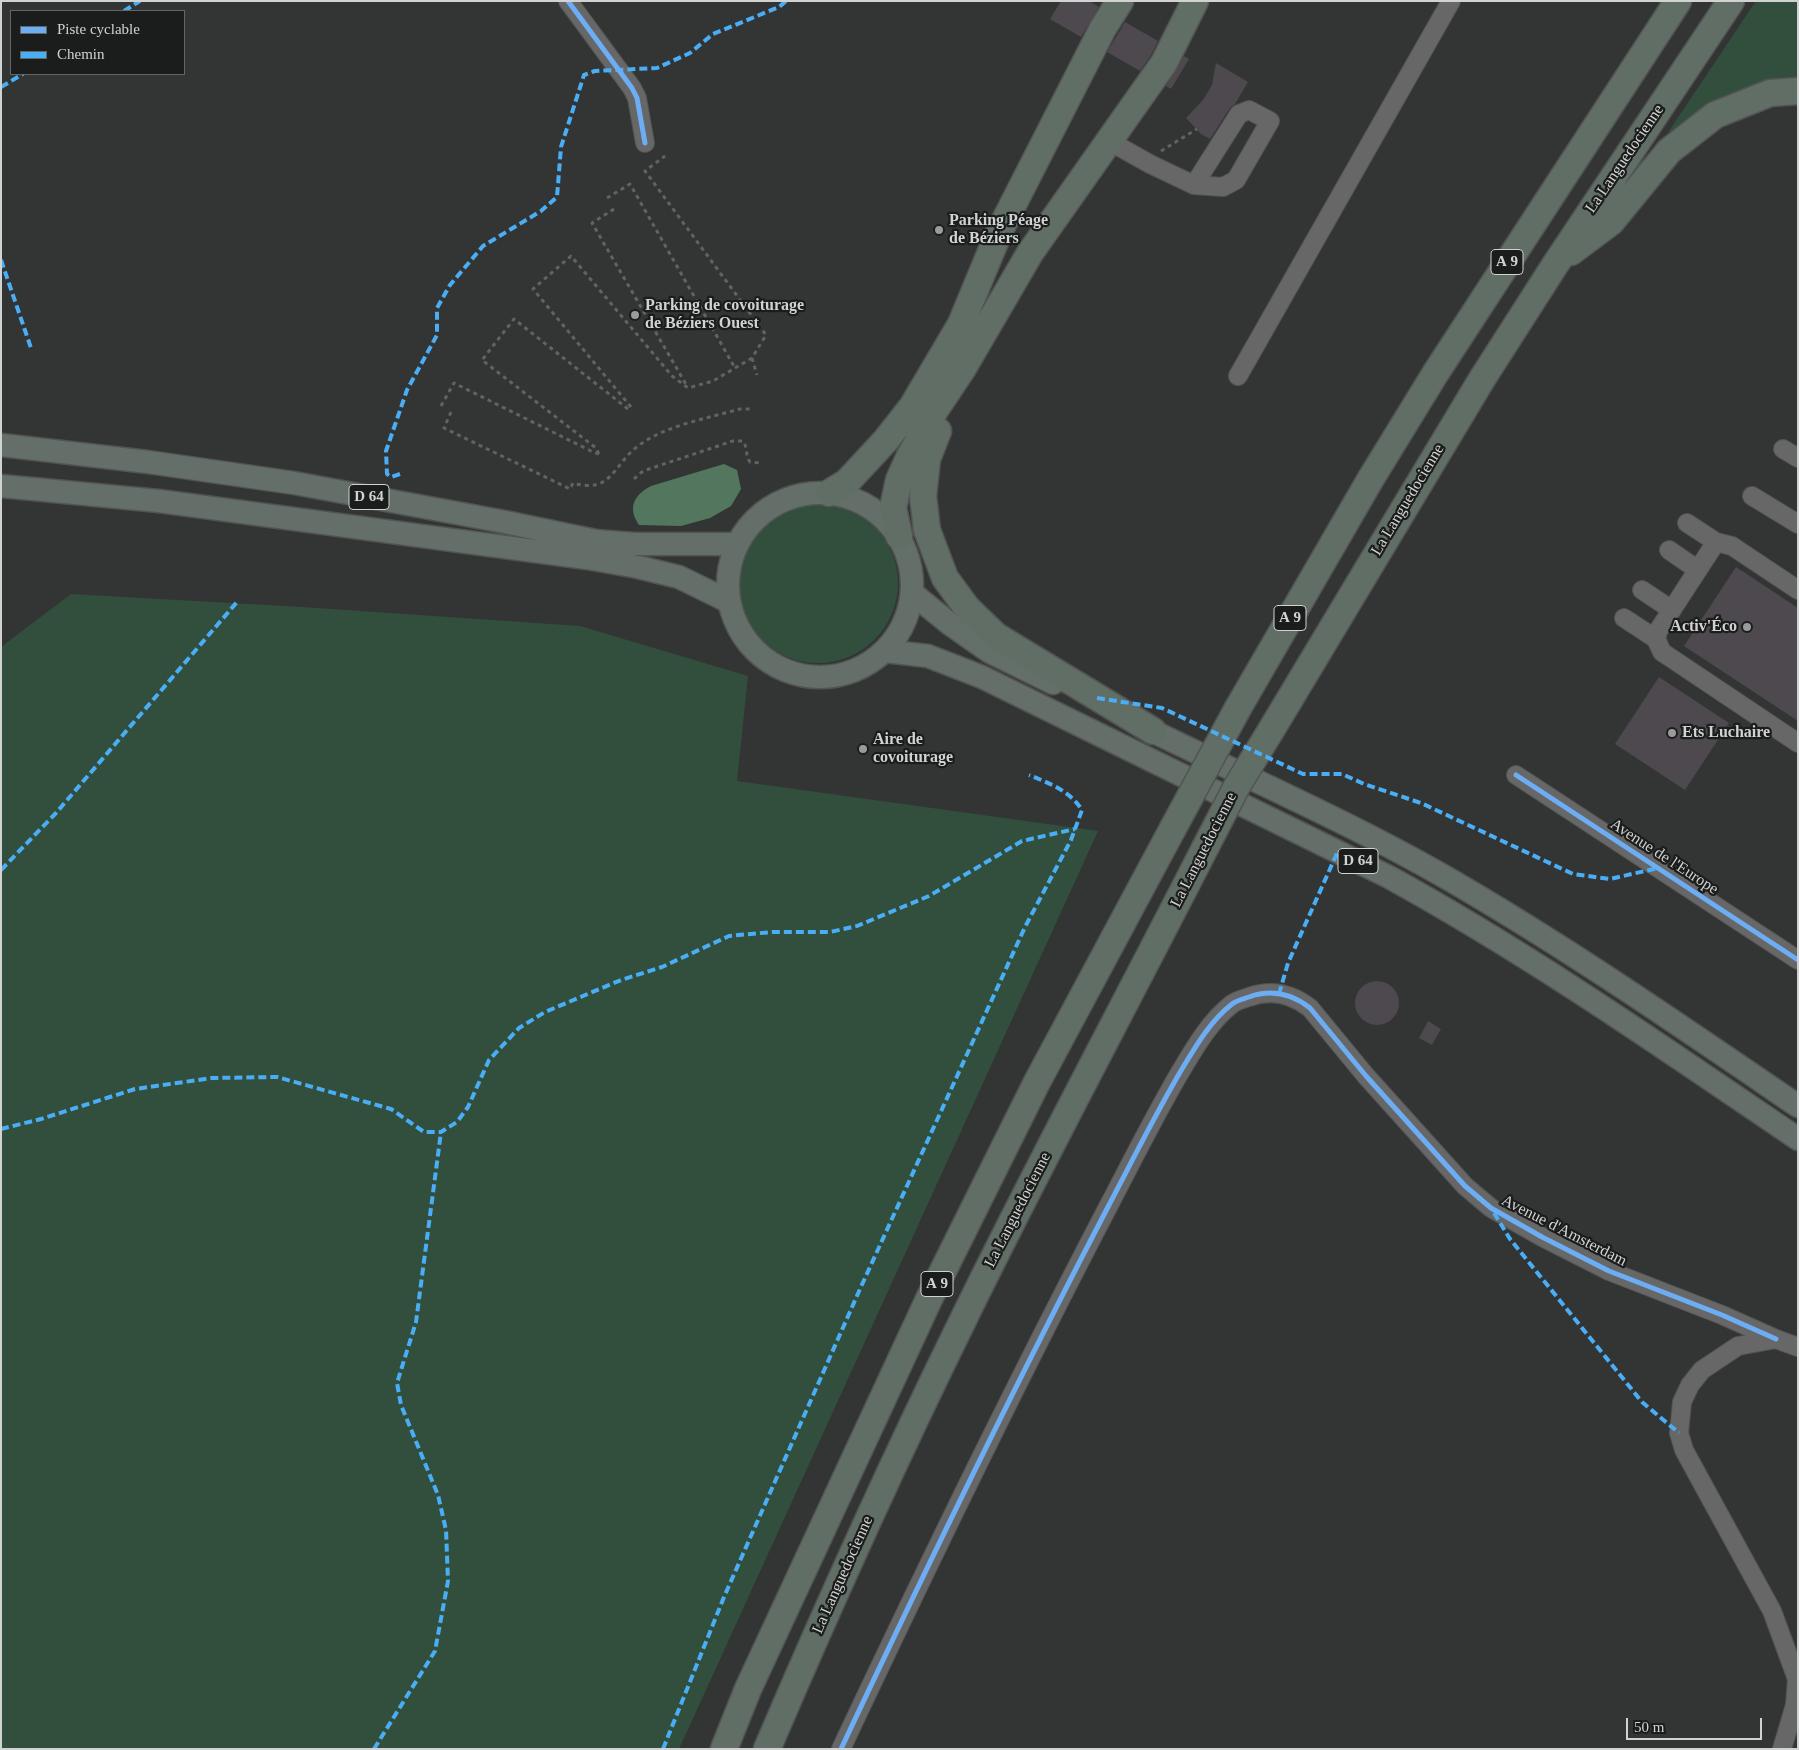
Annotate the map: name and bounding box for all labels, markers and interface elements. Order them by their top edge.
legend [10,10,185,75]
text: Piste cyclable [57,21,140,37]
text: Chemin [57,46,105,62]
street label: La Languedocienne [1582,101,1668,217]
place label: Parking Péage de Béziers [949,211,1048,249]
marker: Parking Péage de Béziers [933,224,945,236]
road number: A 9 [1491,250,1523,274]
place label: Parking de covoiturage de Béziers Ouest [645,296,804,334]
marker: Parking de covoiturage de Béziers Ouest [629,309,641,321]
street label: La Languedocienne [1367,441,1449,559]
road number: D 64 [349,484,389,510]
road number: A 9 [1274,606,1306,630]
place label: Activ'Éco [1670,617,1737,637]
marker: Activ'Éco [1741,621,1753,633]
place label: Ets Luchaire [1682,723,1770,743]
marker: Ets Luchaire [1666,727,1678,739]
place label: Aire de covoiturage [873,730,953,768]
marker: Aire de covoiturage [857,743,869,755]
street label: La Languedocienne [1167,789,1241,911]
street label: Avenue de l'Europe [1606,815,1722,899]
road number: D 64 [1338,848,1378,874]
street label: La Languedocienne [981,1149,1055,1271]
street label: Avenue d'Amsterdam [1498,1191,1630,1271]
road number: A 9 [921,1272,953,1296]
street label: La Languedocienne [808,1513,878,1637]
scale bar [1629,1708,1765,1740]
text: 50 m [1634,1719,1664,1735]

